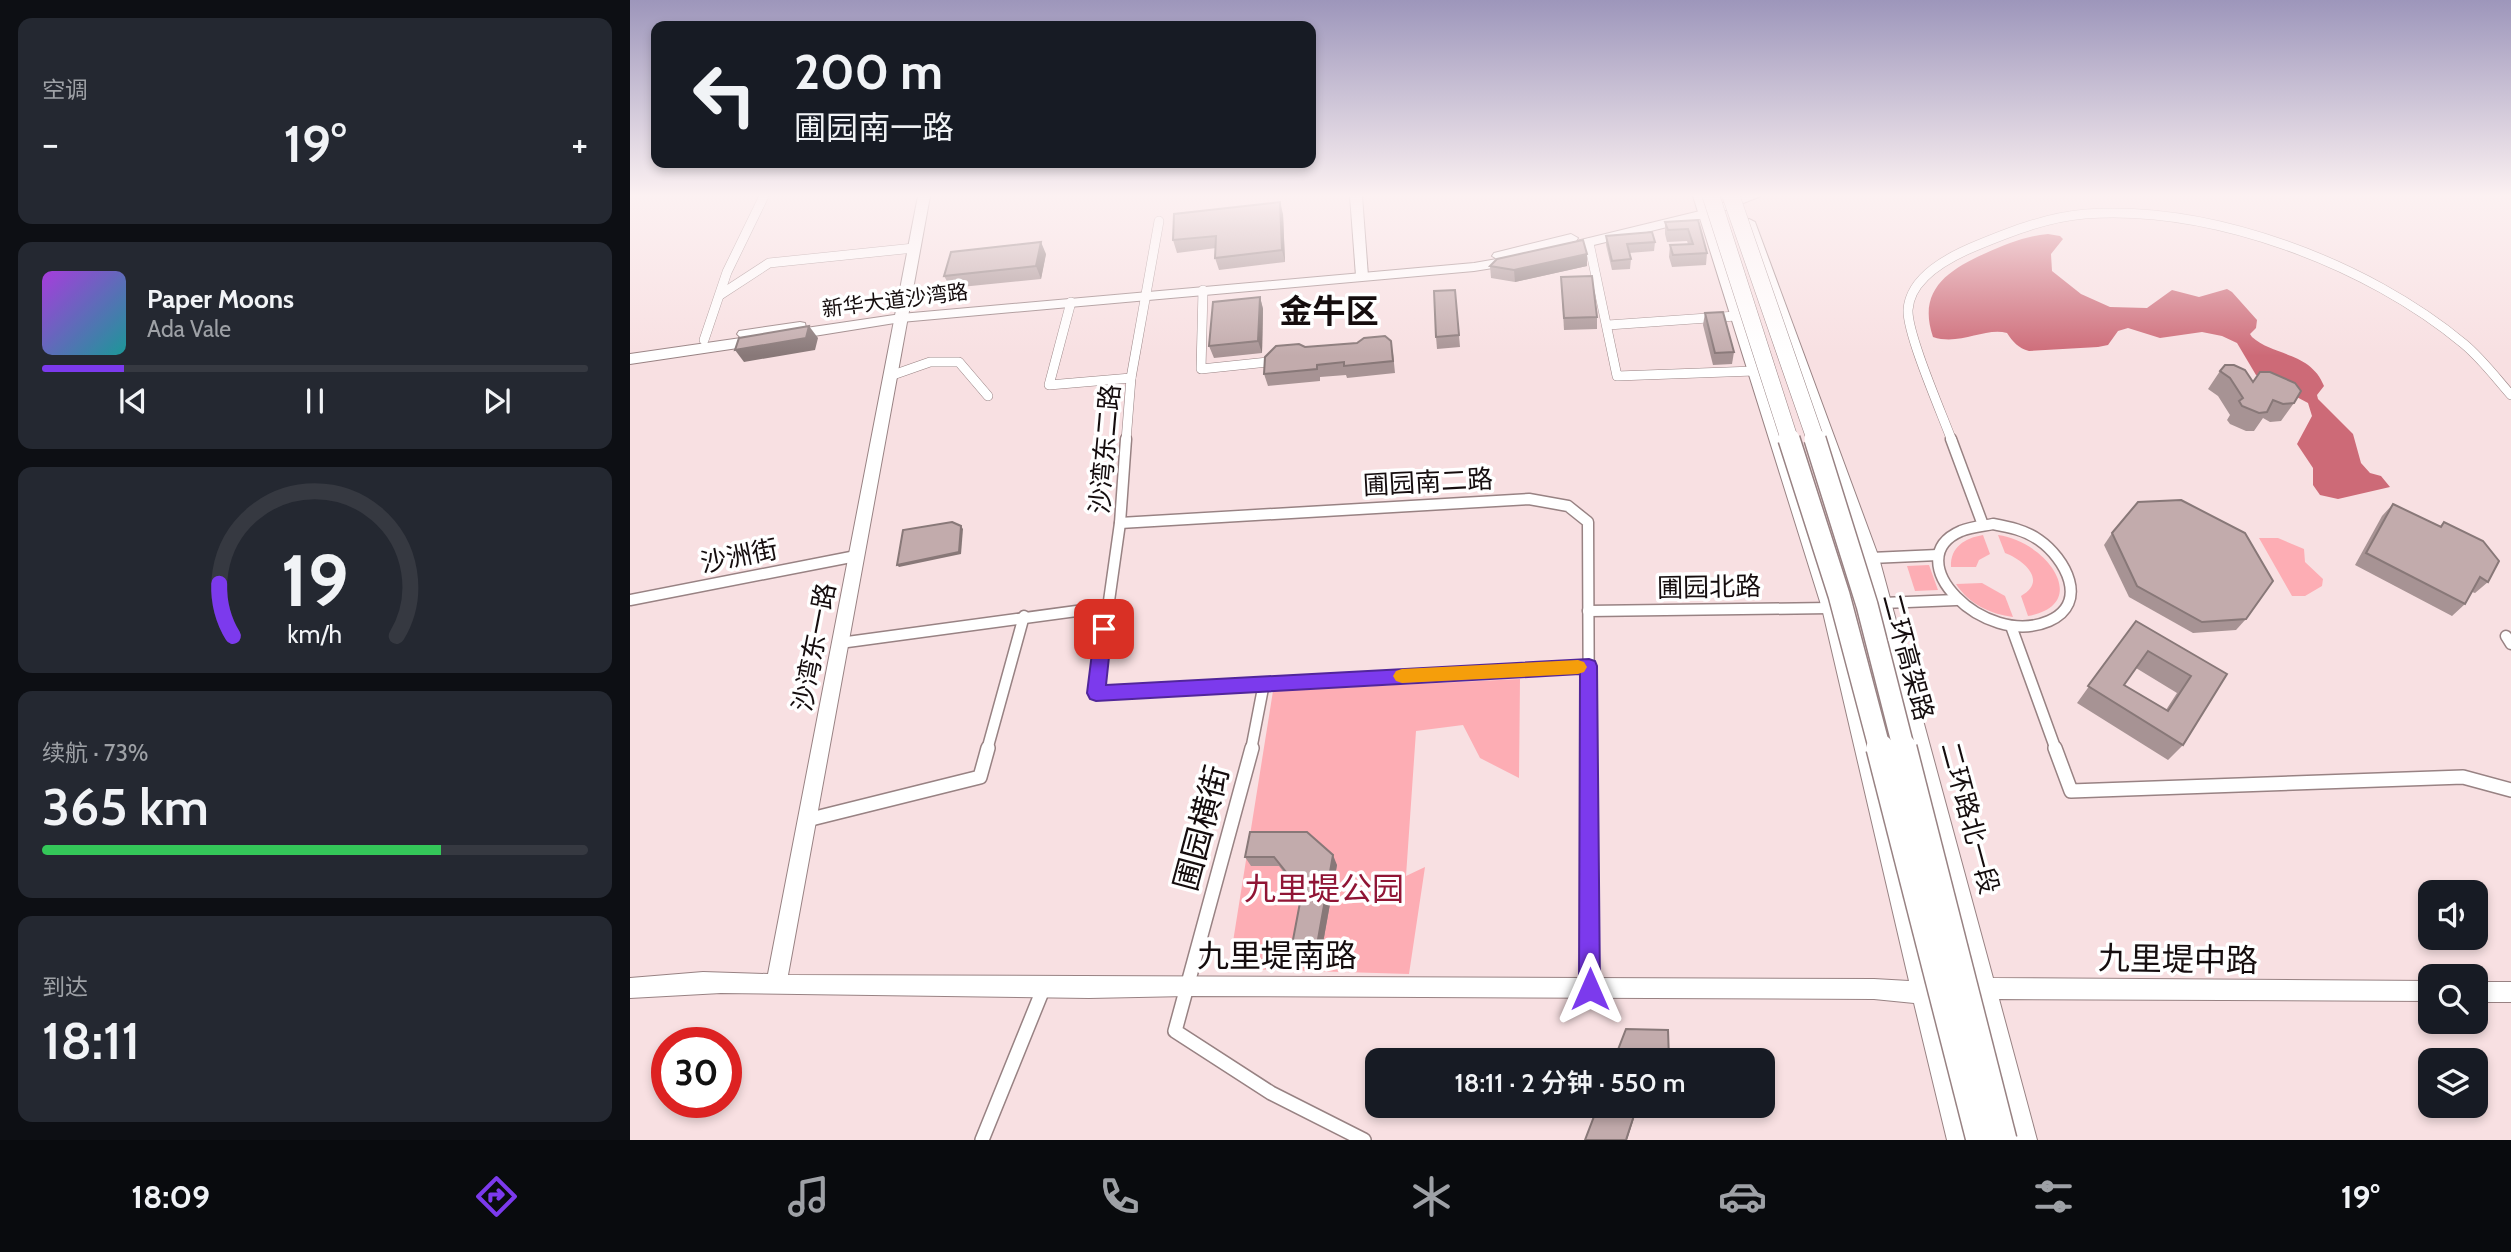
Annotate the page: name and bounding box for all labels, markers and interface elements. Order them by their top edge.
text: 200 m [794,42,943,101]
icon: left [679,49,770,140]
text: 空调 [42,76,88,104]
text: 圃园南一路 [794,108,954,147]
text: 19° [284,112,346,175]
text: − [42,120,59,167]
text: + [571,120,588,167]
street label: 新华大道沙湾路 [821,279,969,321]
text: Paper Moons [147,283,294,315]
district label: 金牛区 [1280,291,1379,331]
text: Ada Vale [147,315,231,343]
icon: previous [114,382,152,420]
icon: pause [296,382,334,420]
icon: next [478,382,516,420]
street label: 沙湾东二路 [1083,383,1127,515]
street label: 圃园南二路 [1362,463,1494,501]
street label: 沙洲街 [698,533,780,579]
text: 19 [281,536,349,624]
street label: 圃园北路 [1657,570,1761,604]
street label: 沙湾东一路 [786,580,842,714]
street label: 二环高架路 [1876,590,1940,724]
pin [1074,599,1134,659]
icon: arrive [1085,610,1123,648]
text: km/h [288,619,342,649]
text: 续航 · 73% [42,739,149,767]
street label: 二环路北一段 [1934,739,2006,897]
street label: 圃园横街 [1166,761,1236,895]
text: 365 km [42,775,209,838]
park label: 九里堤公园 [1244,869,1404,908]
map controls [2418,880,2488,1118]
button: sound [2418,880,2488,950]
street label: 九里堤南路 [1197,936,1357,975]
street label: 九里堤中路 [2098,938,2258,980]
position arrow [1553,952,1627,1026]
button: search [2418,964,2488,1034]
text: 到达 [42,973,88,1001]
text: 18:11 [42,1009,140,1072]
speed limit sign: 30 [651,1027,742,1118]
button: layers [2418,1048,2488,1118]
text: 18:11 · 2 分钟 · 550 m [1455,1067,1685,1099]
icon: directions [472,1172,521,1221]
icon: music [784,1172,833,1221]
icon: phone [1095,1172,1144,1221]
icon: climate [1407,1172,1456,1221]
icon: car [1718,1172,1767,1221]
icon: filters [2029,1172,2078,1221]
text: 18:09 [131,1177,210,1216]
text: 19° [2341,1177,2380,1216]

